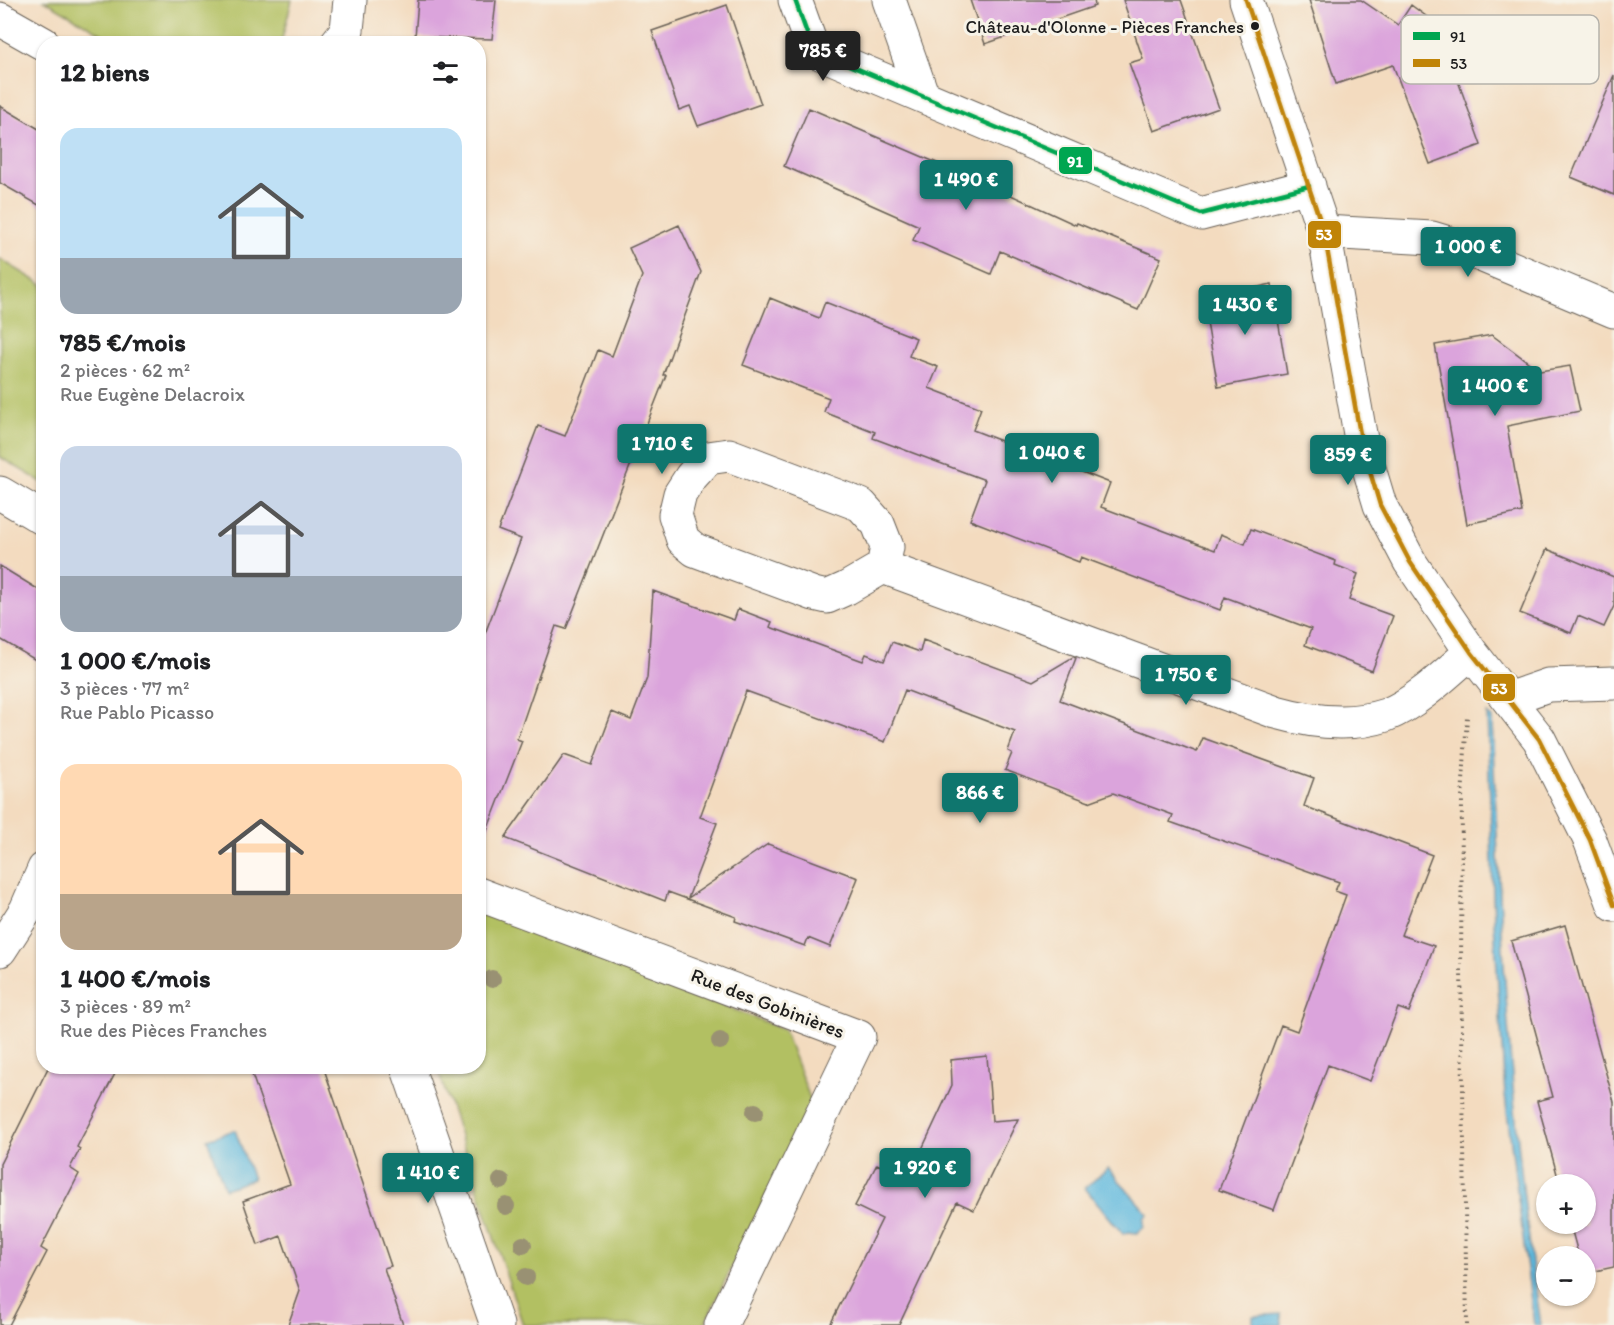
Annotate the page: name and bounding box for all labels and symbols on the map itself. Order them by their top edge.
legend [1401,15,1599,84]
place label: Château-d'Olonne - Pièces Franches [965,16,1244,38]
marker: Château-d'Olonne - Pièces Franches [1249,20,1261,32]
text: 91 [1450,27,1466,46]
pin: 785 € [781,31,865,82]
text: 53 [1450,54,1467,73]
line badge: 91 [1058,146,1093,175]
text: 91 [1067,152,1083,171]
pin: 1 490 € [911,160,1021,211]
line badge: 53 [1307,220,1342,249]
text: 53 [1315,225,1333,244]
pin: 1 000 € [1413,227,1523,278]
pin: 1 430 € [1190,285,1300,336]
pin: 1 400 € [1440,366,1550,417]
pin: 1 710 € [607,424,717,475]
pin: 1 040 € [997,433,1107,484]
pin: 859 € [1306,435,1390,486]
pin: 1 750 € [1131,655,1241,706]
line badge: 53 [1482,673,1516,702]
text: 53 [1490,679,1508,698]
pin: 866 € [938,773,1022,824]
street label: Rue des Gobinières [688,963,848,1043]
pin: 1 920 € [870,1148,980,1199]
pin: 1 410 € [373,1153,483,1204]

